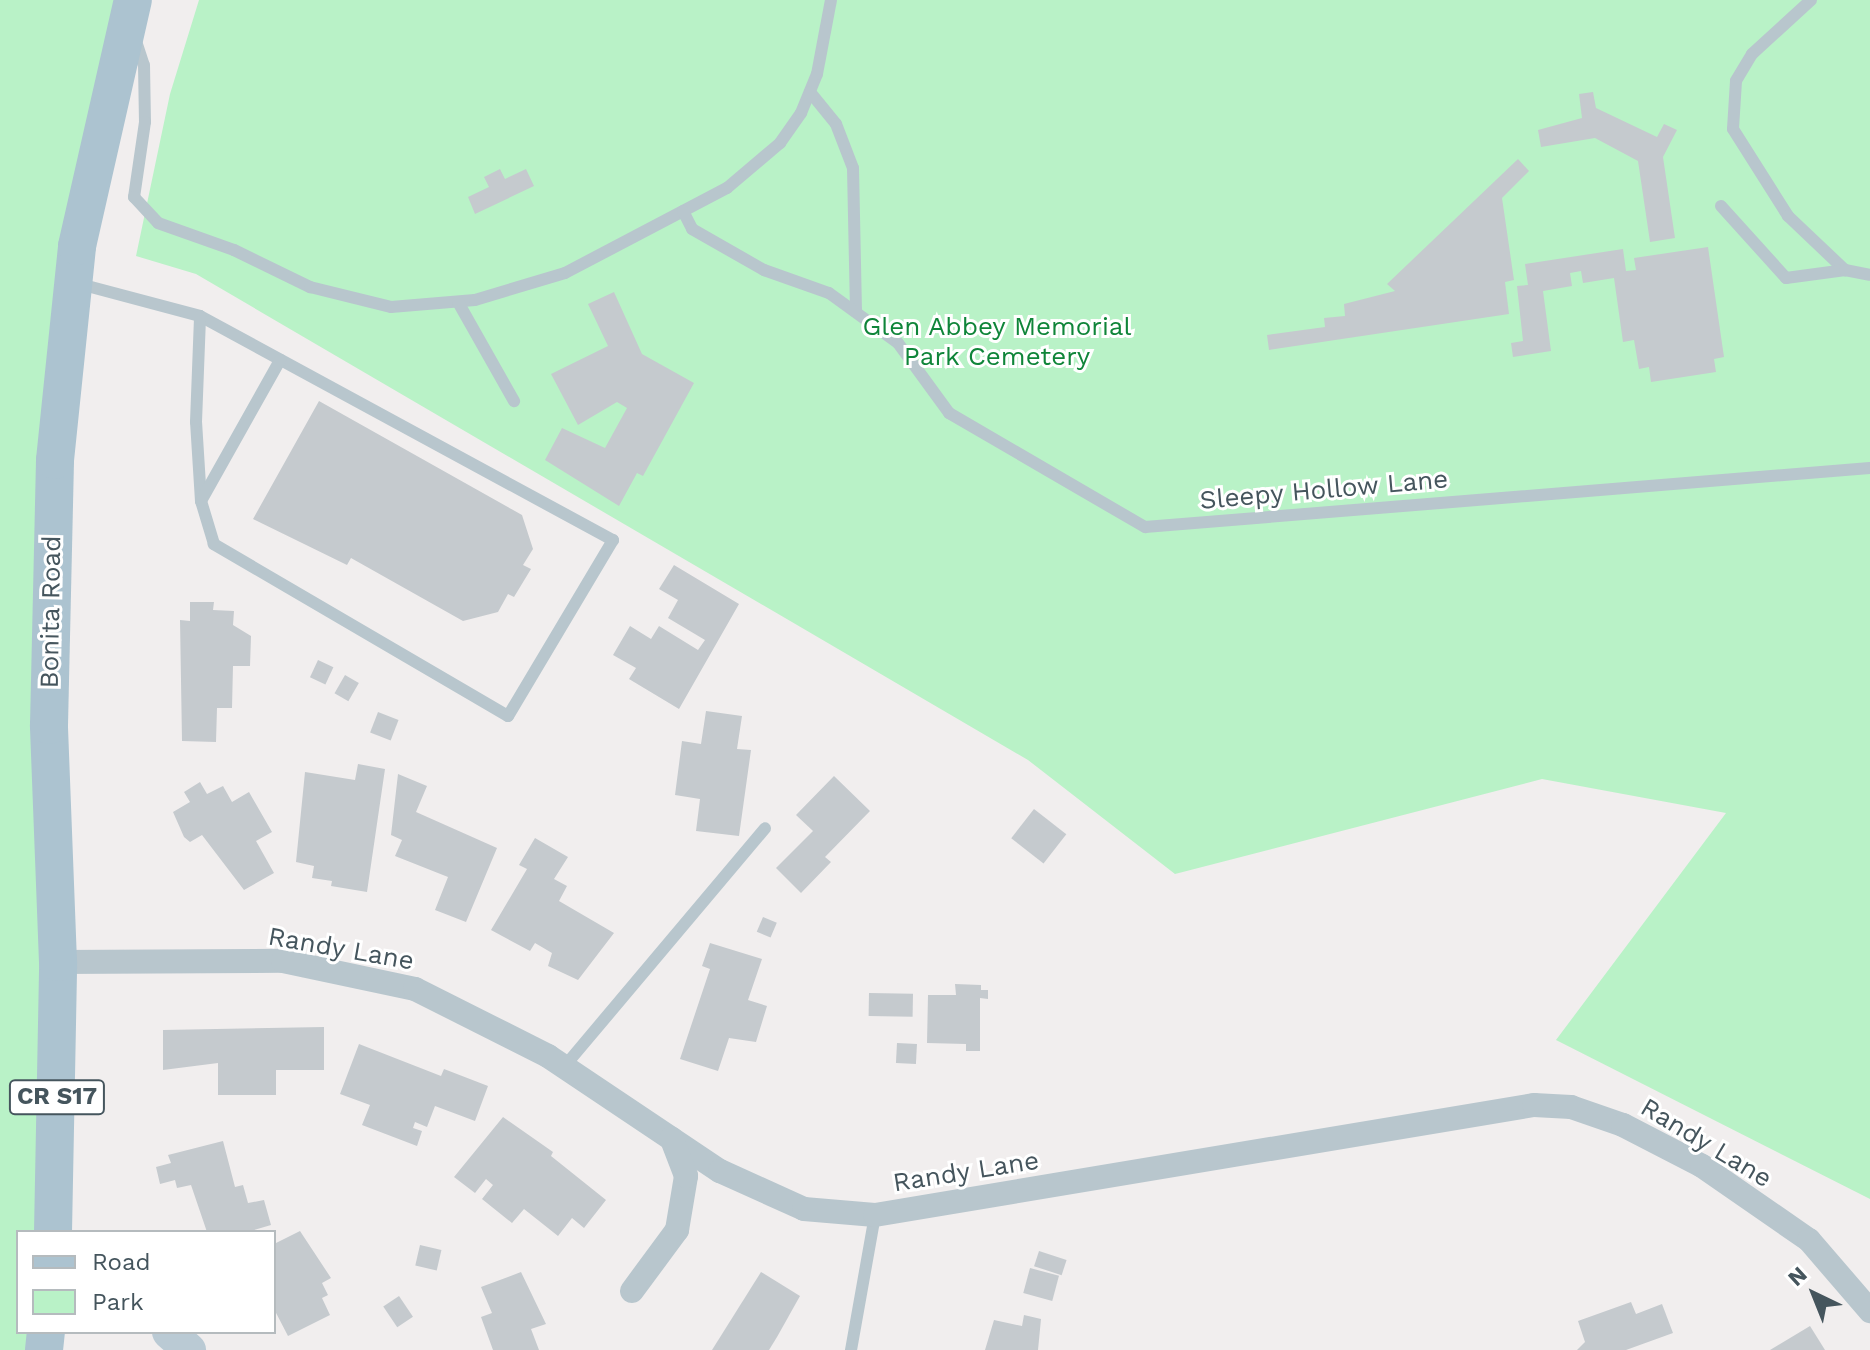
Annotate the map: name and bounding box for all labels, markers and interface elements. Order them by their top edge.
park label: Glen Abbey Memorial Park Cemetery [862,311,1132,372]
street label: Sleepy Hollow Lane [1198,464,1450,516]
street label: Bonita Road [34,535,68,689]
street label: Randy Lane [265,921,417,977]
road number: CR S17 [7,1077,107,1117]
street label: Randy Lane [1635,1092,1777,1194]
street label: Randy Lane [890,1145,1042,1199]
legend [16,1230,276,1334]
text: Road [92,1248,151,1276]
north arrow [1774,1254,1854,1334]
text: N [1783,1261,1812,1291]
text: Park [92,1288,144,1316]

